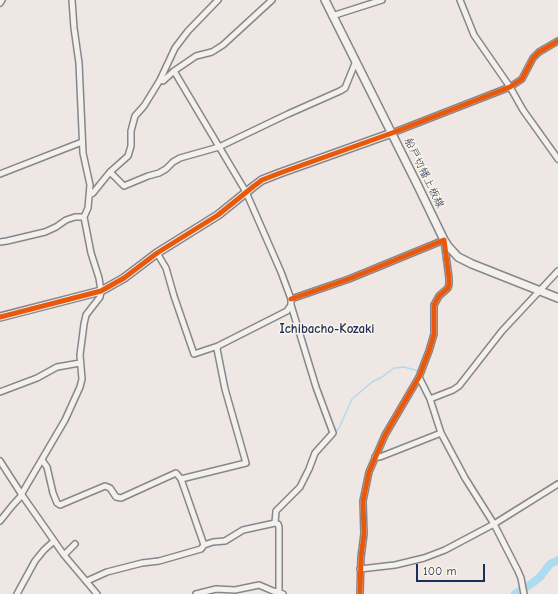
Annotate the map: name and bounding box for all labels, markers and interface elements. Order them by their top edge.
street label: 船戸切幡上板線 [401,136,447,210]
district label: Ichibacho-Kozaki [279,321,375,337]
scale bar [418,556,487,582]
text: 100 m [423,564,456,578]

